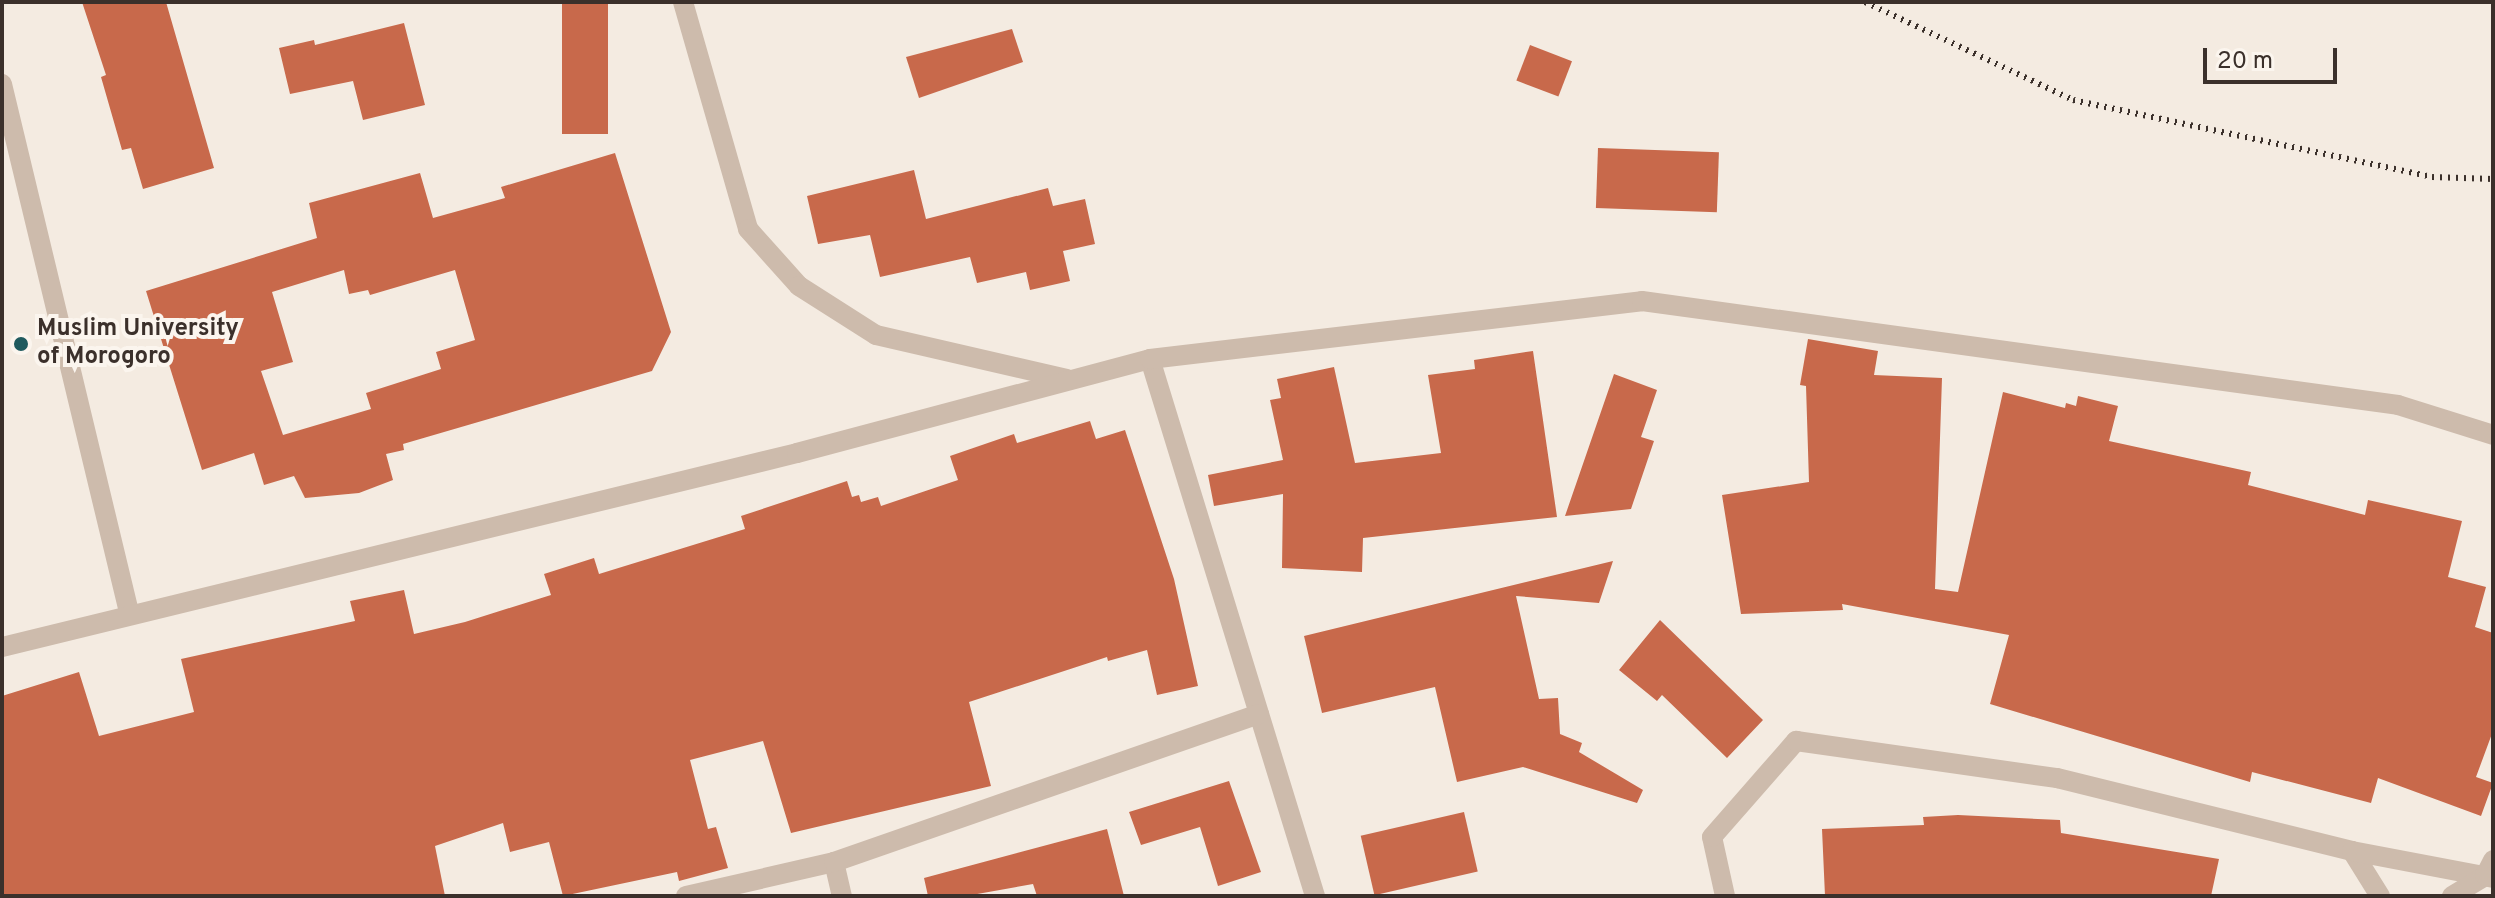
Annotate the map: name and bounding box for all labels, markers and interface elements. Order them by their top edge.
scale bar [2207,32,2341,82]
text: 20 m [2217,47,2273,77]
place label: Muslim University of Morogoro [37,316,239,372]
marker: Muslim University of Morogoro [12,335,30,353]

